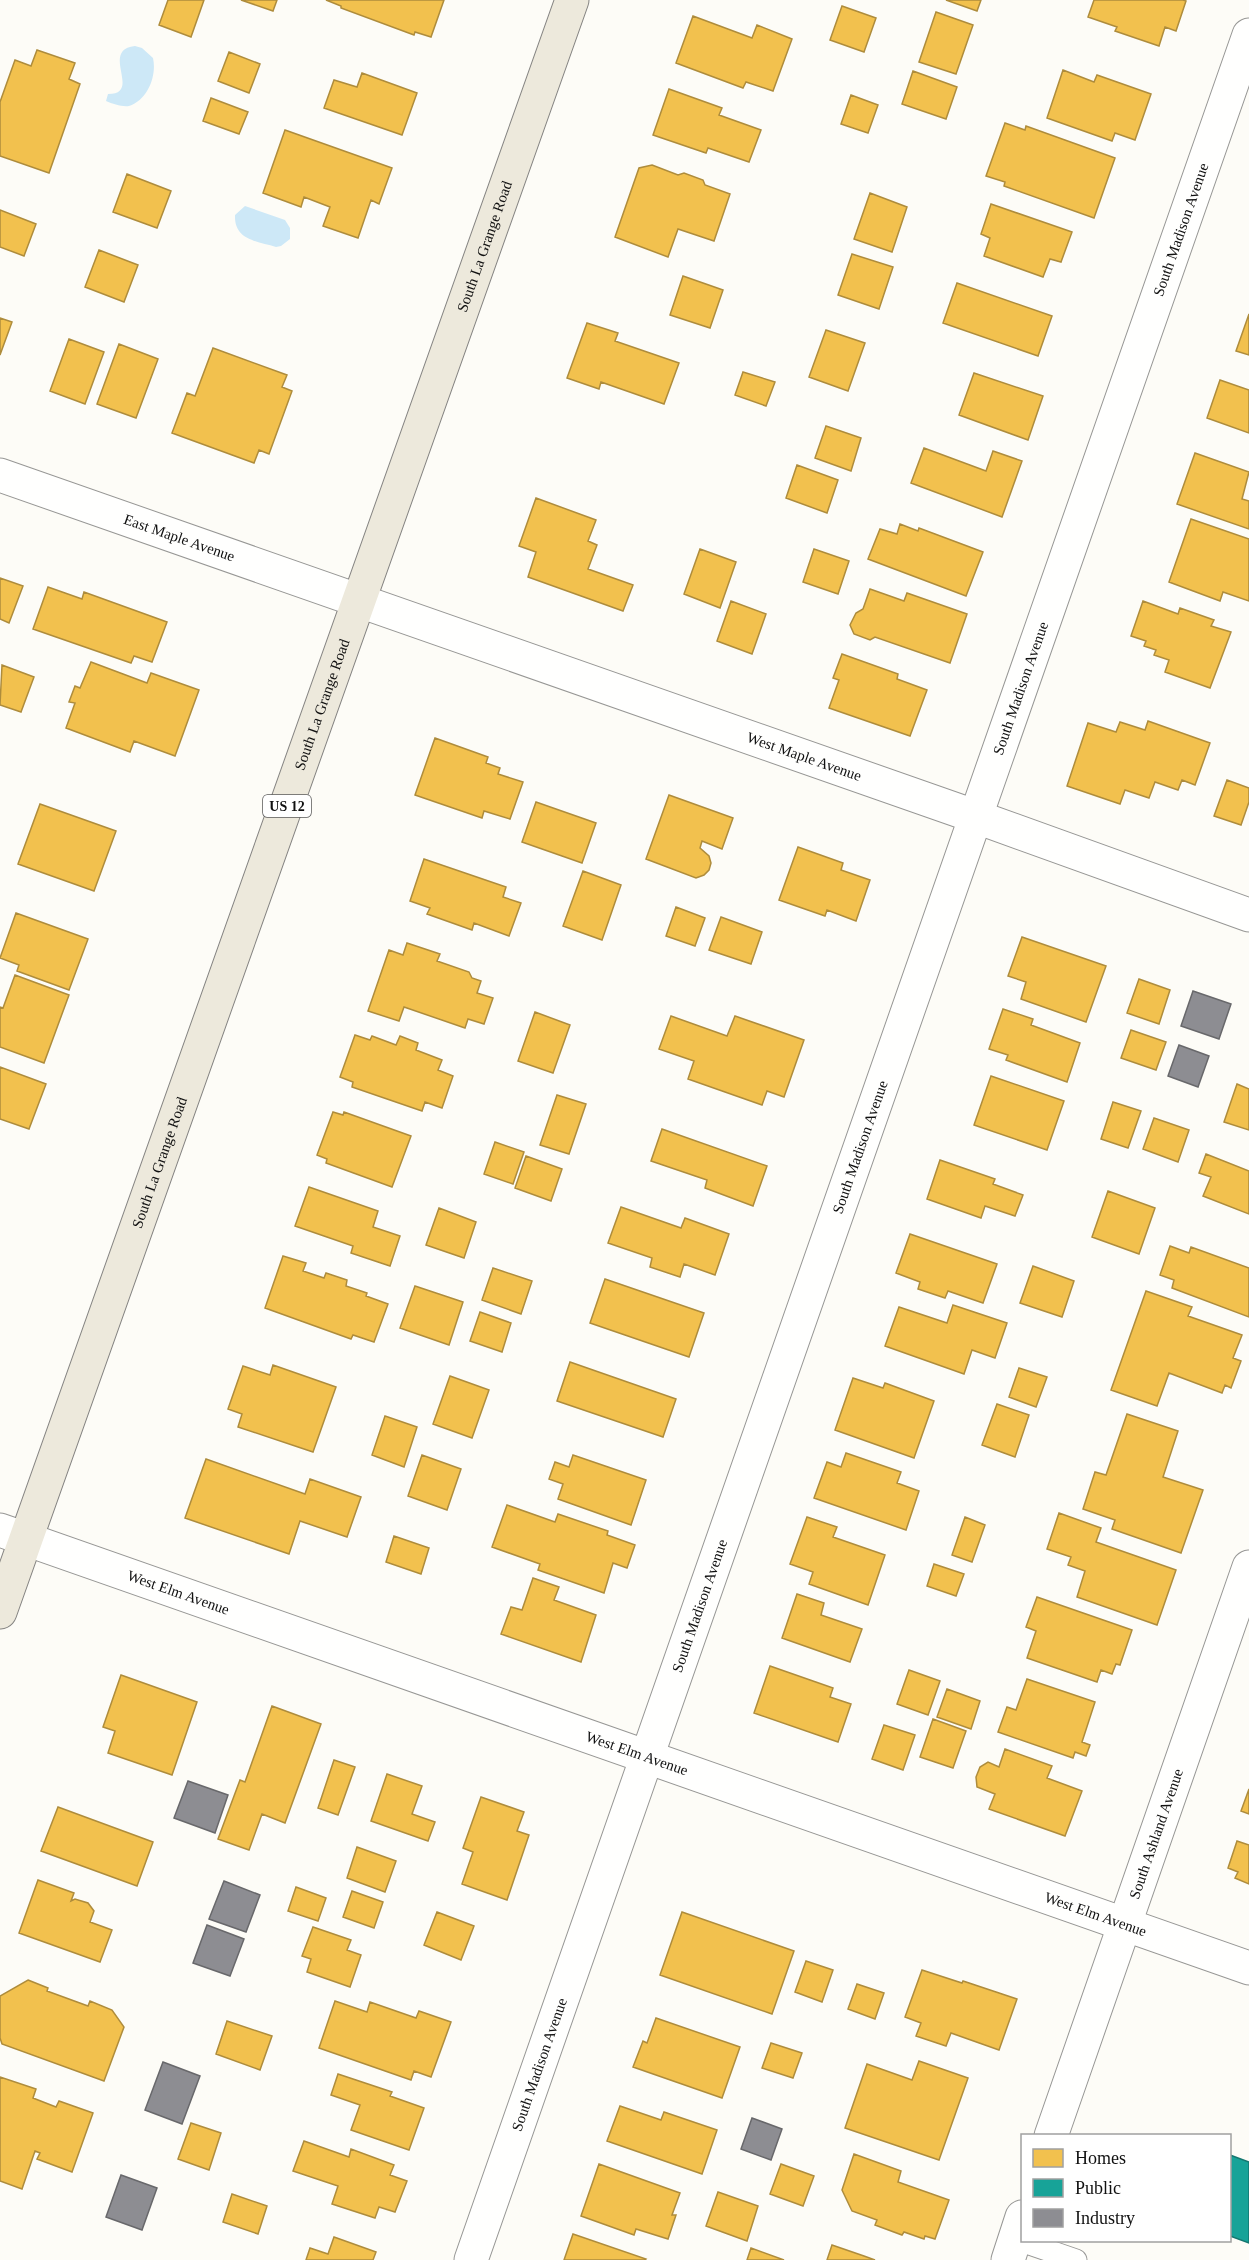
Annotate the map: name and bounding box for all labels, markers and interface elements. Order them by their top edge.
street label: South Madison Avenue [1150,161,1212,298]
street label: South La Grange Road [454,178,515,314]
street label: East Maple Avenue [122,511,237,565]
street label: South Madison Avenue [990,619,1051,757]
street label: South La Grange Road [291,636,353,772]
street label: West Maple Avenue [745,729,864,784]
road number: US 12 [263,795,311,817]
street label: South Madison Avenue [830,1078,891,1216]
street label: South La Grange Road [129,1094,190,1230]
street label: South Madison Avenue [669,1537,730,1674]
street label: West Elm Avenue [125,1567,232,1618]
street label: West Elm Avenue [584,1728,690,1779]
street label: South Ashland Avenue [1126,1766,1186,1901]
street label: West Elm Avenue [1042,1889,1149,1940]
street label: South Madison Avenue [509,1996,570,2133]
legend [1021,2134,1231,2242]
text: Homes [1075,2148,1126,2168]
text: Public [1075,2178,1121,2198]
text: Industry [1075,2208,1135,2228]

